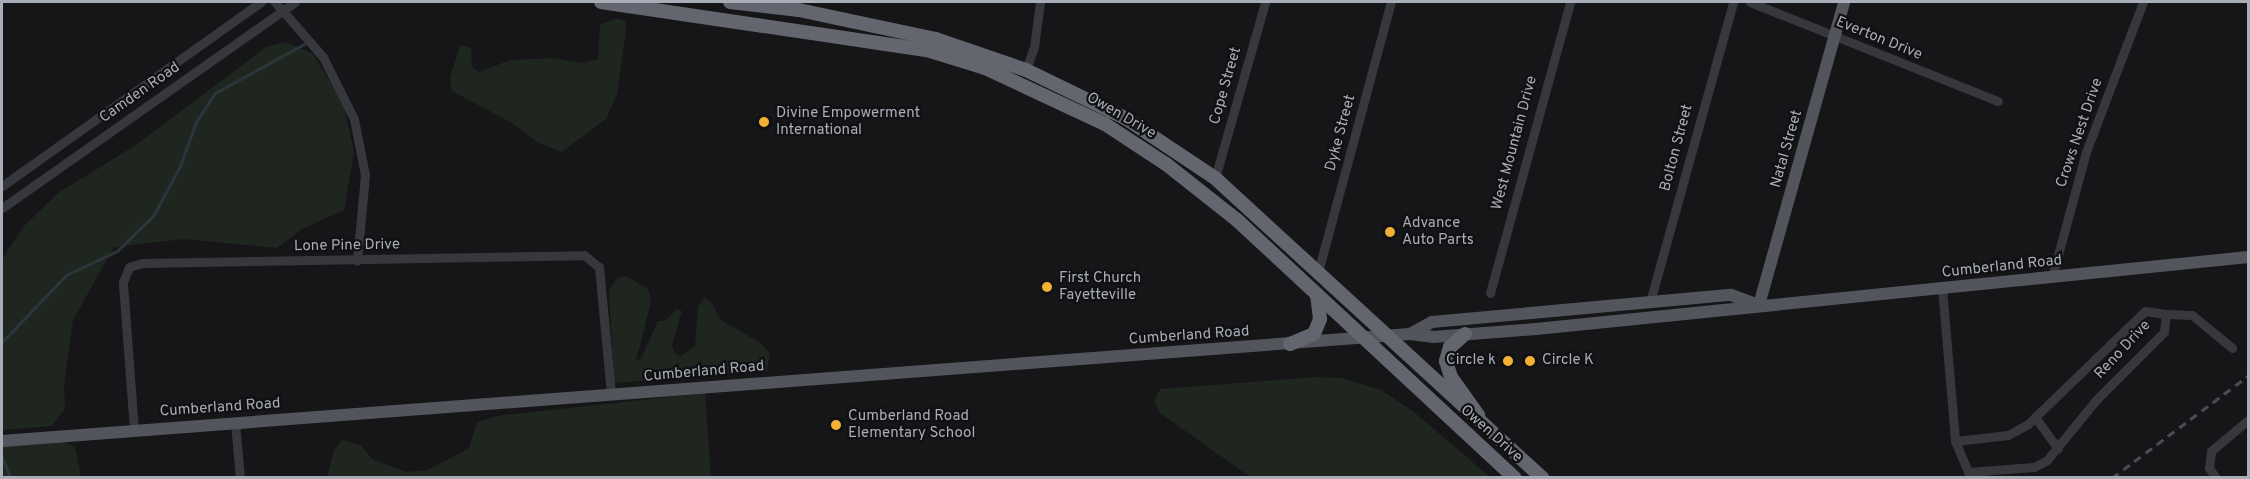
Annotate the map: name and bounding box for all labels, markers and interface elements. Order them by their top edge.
street label: Everton Drive [1833,14,1925,64]
street label: Cope Street [1206,45,1246,127]
street label: Camden Road [96,59,184,127]
street label: West Mountain Drive [1488,74,1542,212]
street label: Crows Nest Drive [2053,76,2107,190]
street label: Owen Drive [1083,89,1159,143]
street label: Dyke Street [1322,93,1360,173]
street label: Bolton Street [1657,103,1697,193]
place label: Divine Empowerment International [776,104,920,139]
street label: Natal Street [1767,108,1807,190]
marker: Divine Empowerment International [757,115,771,129]
place label: Advance Auto Parts [1402,214,1474,249]
marker: Advance Auto Parts [1383,225,1397,239]
street label: Lone Pine Drive [294,236,400,256]
street label: Cumberland Road [1941,252,2063,282]
place label: First Church Fayetteville [1059,269,1141,304]
marker: First Church Fayetteville [1040,280,1054,294]
street label: Reno Drive [2091,317,2155,383]
street label: Cumberland Road [1128,323,1250,349]
place label: Circle k [1446,352,1496,370]
place label: Circle K [1542,352,1594,370]
marker: Circle k [1501,354,1515,368]
marker: Circle K [1523,354,1537,368]
street label: Cumberland Road [643,358,765,386]
street label: Cumberland Road [159,395,281,421]
street label: Owen Drive [1456,402,1526,466]
place label: Cumberland Road Elementary School [848,407,975,442]
marker: Cumberland Road Elementary School [829,418,843,432]

